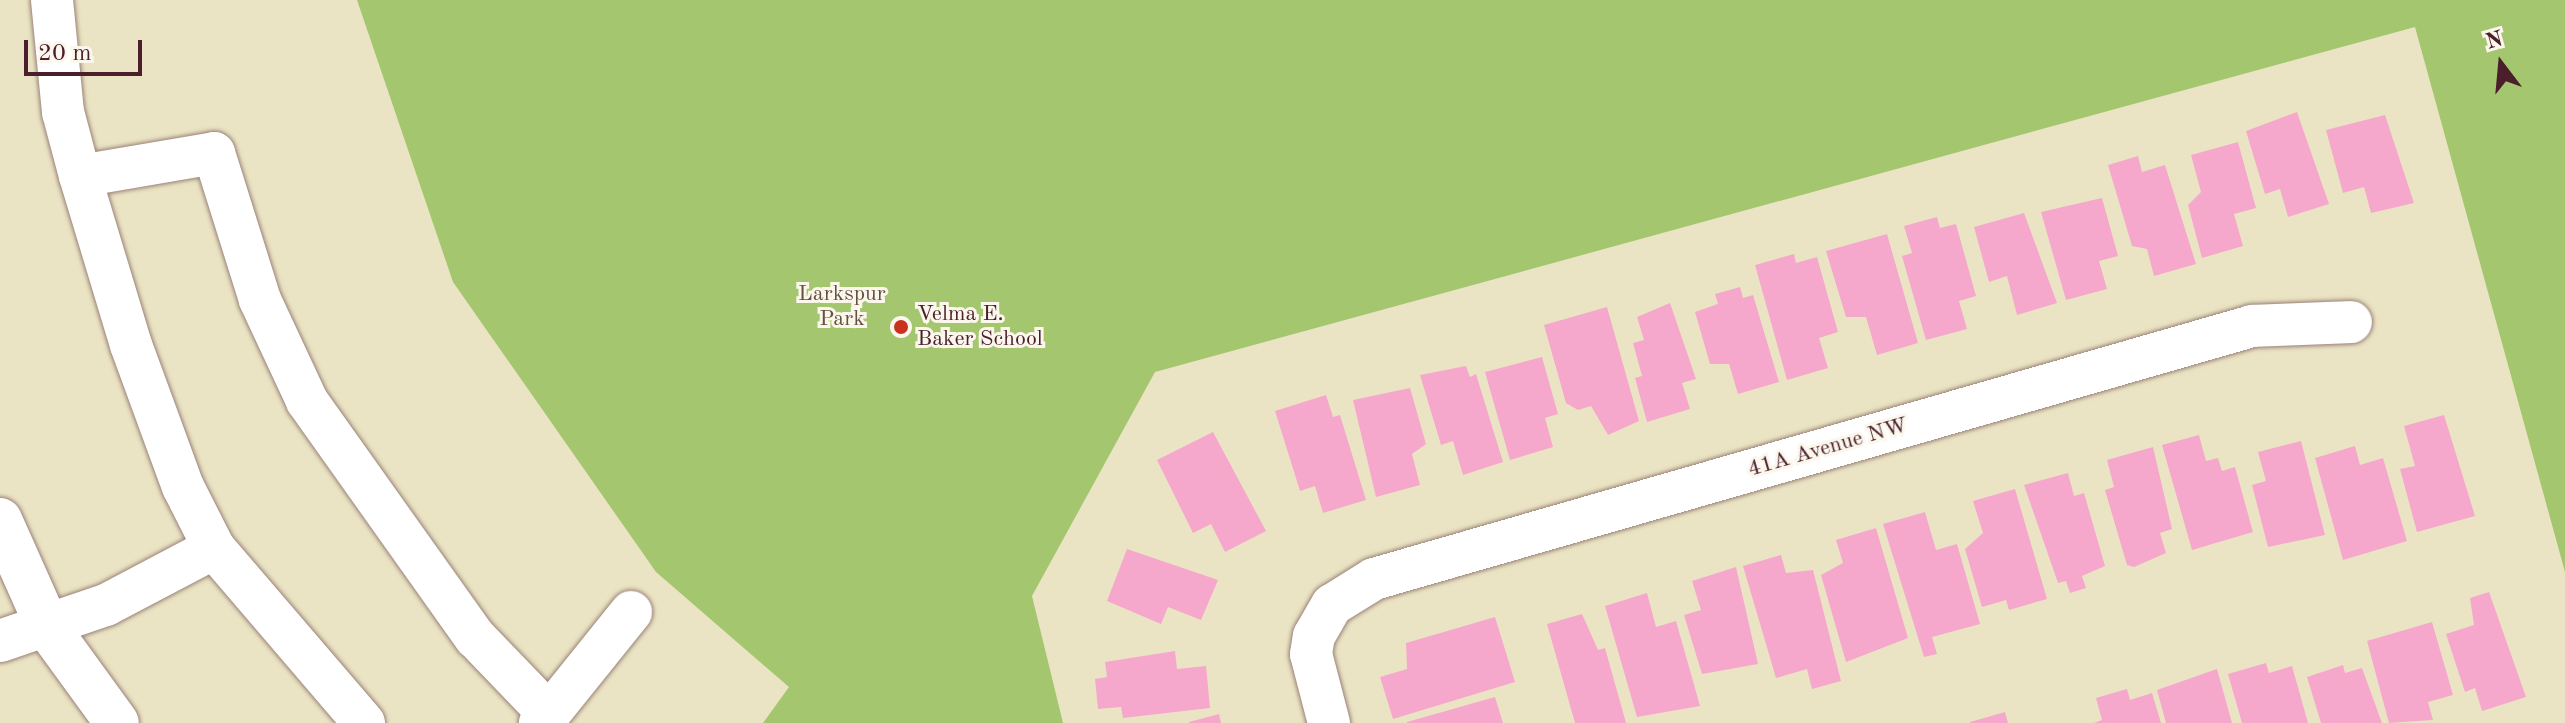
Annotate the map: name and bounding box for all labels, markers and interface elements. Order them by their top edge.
scale bar [28,24,146,74]
north arrow [2461,24,2541,104]
text: N [2483,28,2505,54]
text: 20 m [38,42,92,66]
park label: Larkspur Park [798,281,886,332]
place label: Velma E. Baker School [917,301,1043,352]
marker: Velma E. Baker School [892,318,910,336]
street label: 41A Avenue NW [1745,413,1911,483]

